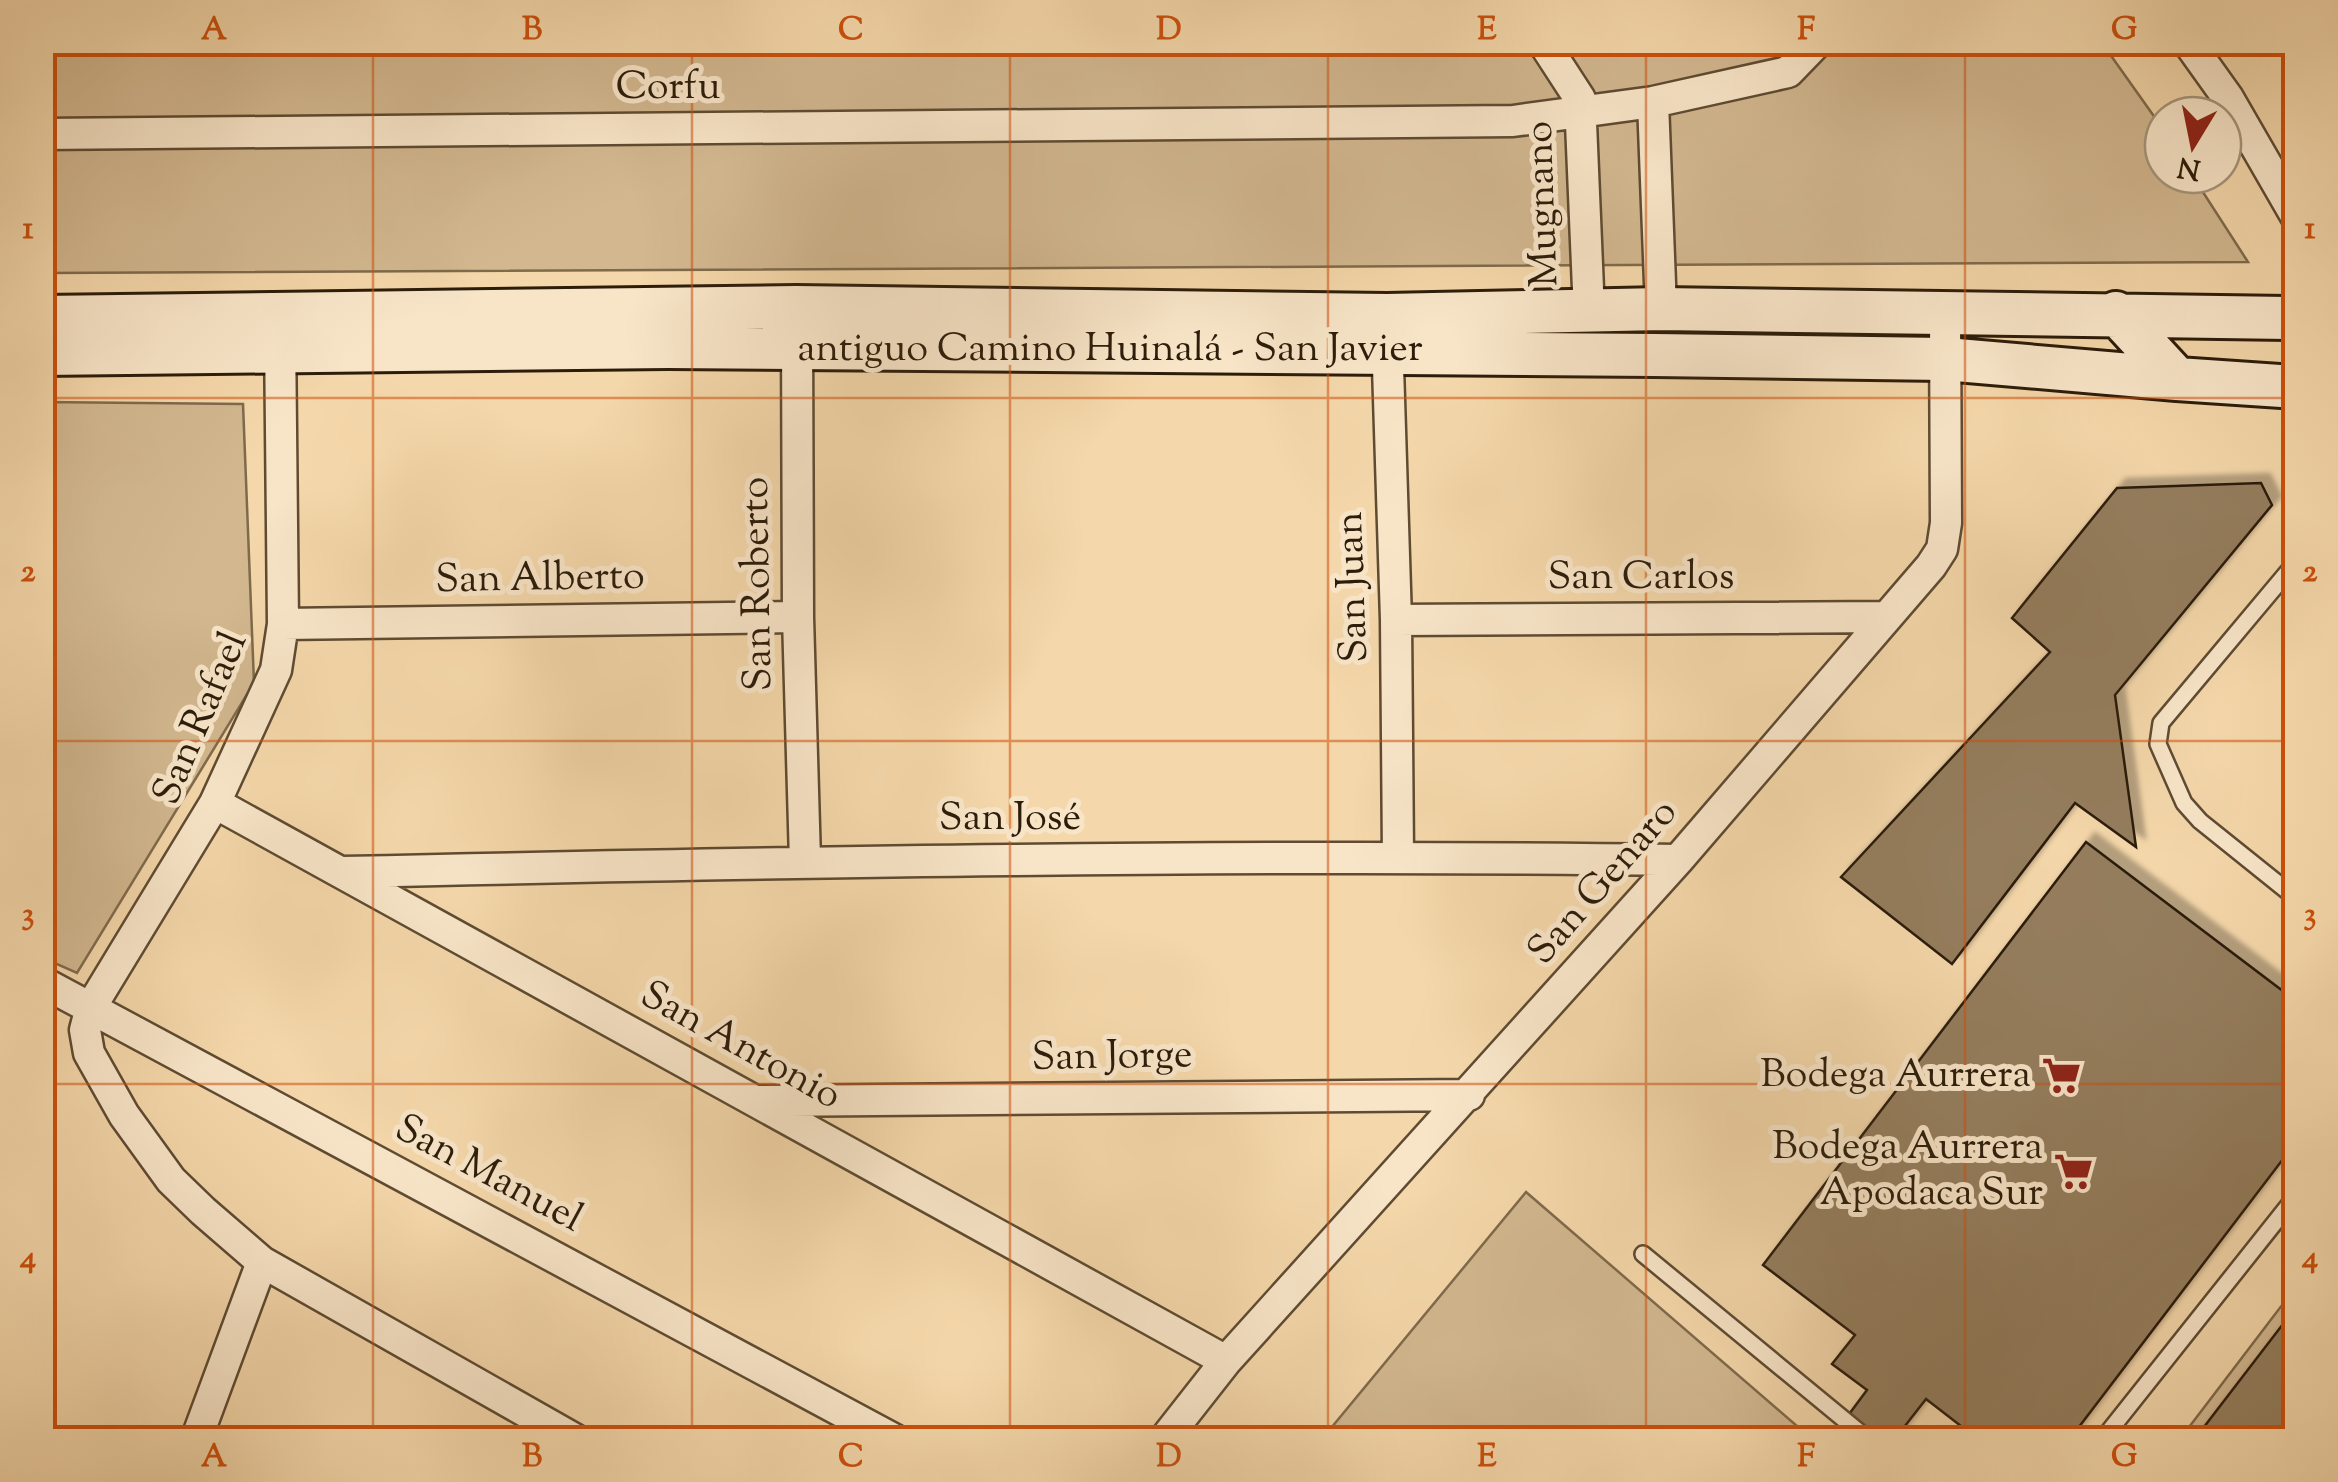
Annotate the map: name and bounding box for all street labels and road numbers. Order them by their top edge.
street label: Corfu [616,60,720,117]
street label: Mugnano [1513,120,1575,288]
street label: antiguo Camino Huinalá - San Javier [797,322,1423,379]
street label: San Roberto [729,476,789,692]
street label: San Juan [1323,510,1385,664]
street label: San Alberto [435,550,645,610]
street label: San Carlos [1547,550,1735,607]
street label: San Rafael [140,624,264,814]
street label: San Genaro [1516,787,1692,979]
street label: San José [939,791,1081,848]
street label: San Antonio [629,968,851,1126]
street label: San Jorge [1031,1028,1193,1088]
street label: San Manuel [384,1102,592,1248]

